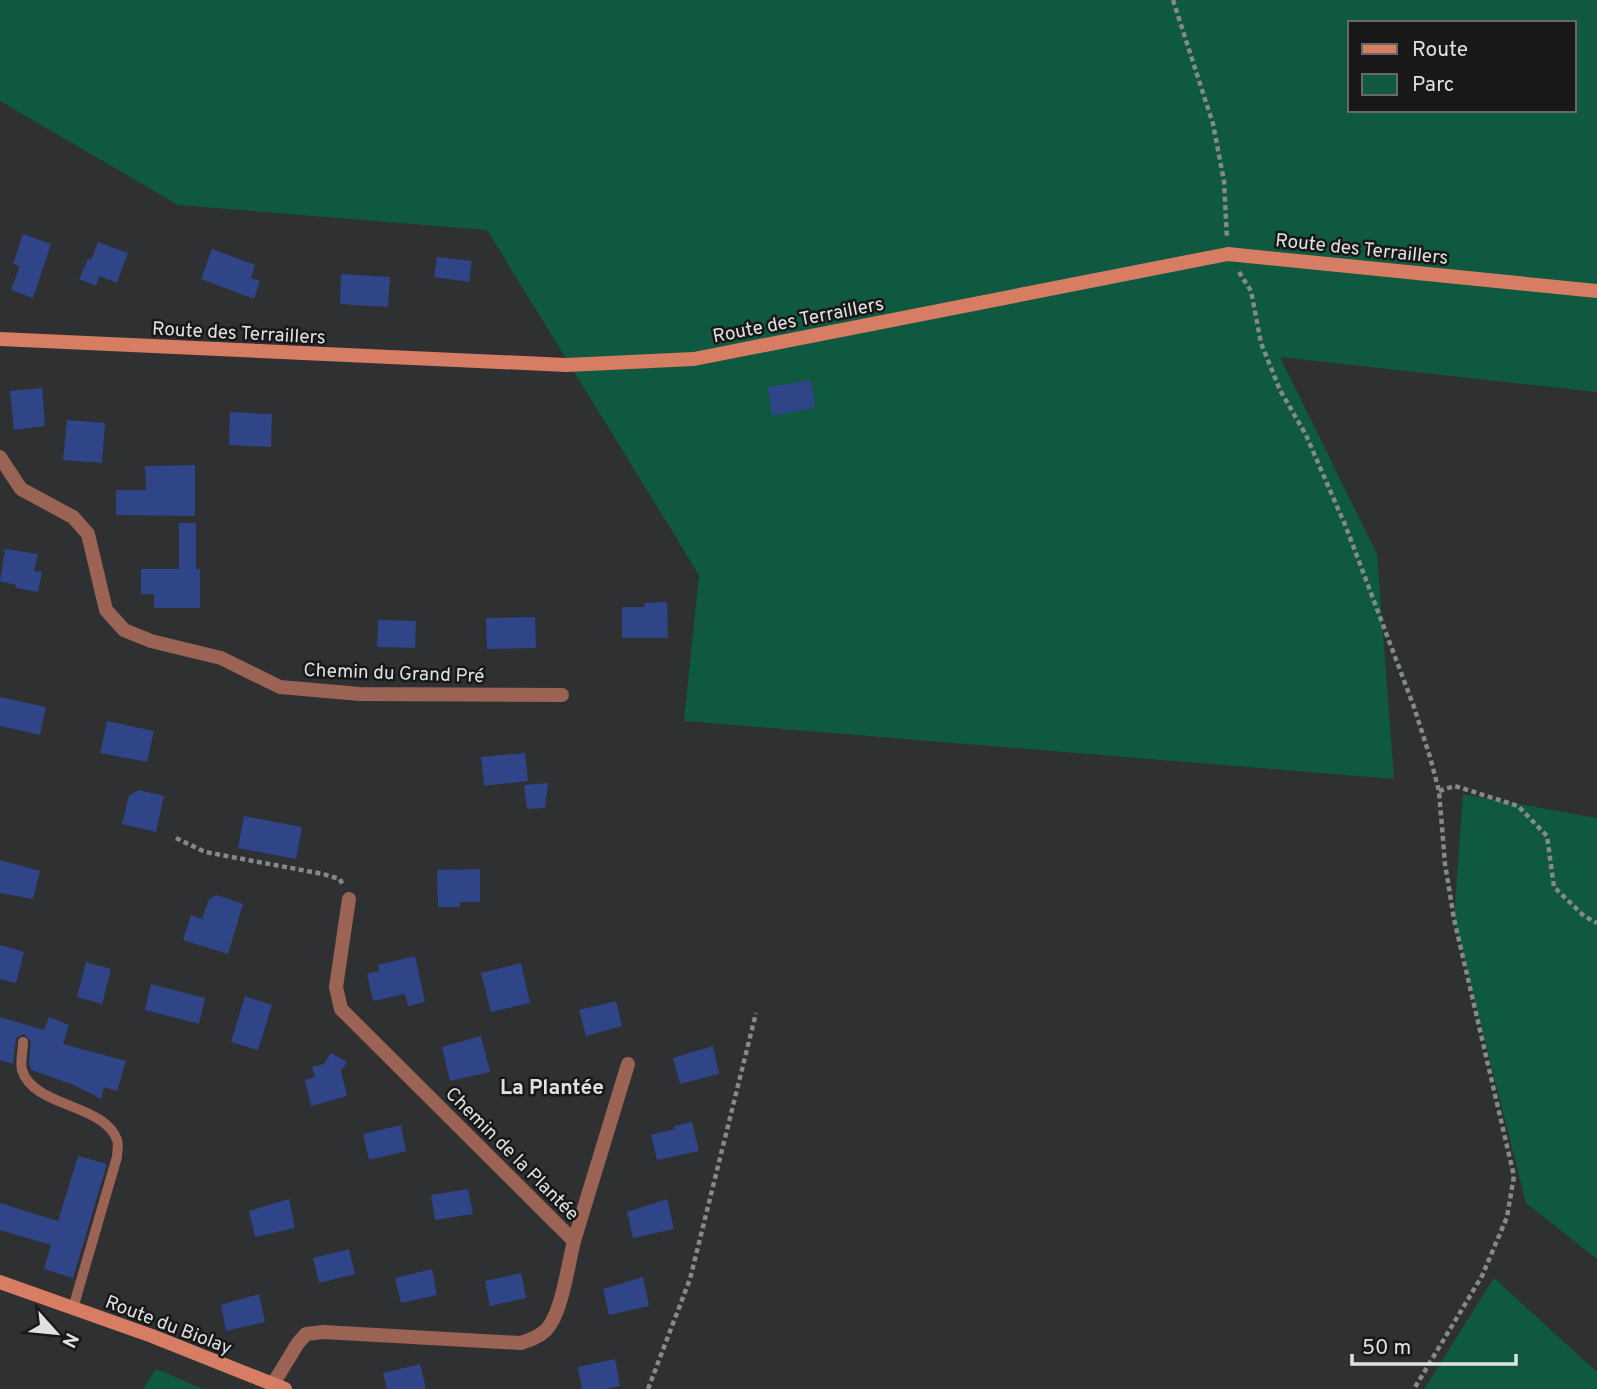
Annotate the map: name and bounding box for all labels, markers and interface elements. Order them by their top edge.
legend [1348,21,1576,112]
text: Route [1412,37,1468,64]
text: Parc [1412,72,1454,99]
street label: Route des Terraillers [1274,229,1449,271]
street label: Route des Terraillers [711,293,886,349]
street label: Route des Terraillers [151,317,326,351]
street label: Chemin du Grand Pré [303,659,485,689]
district label: La Plantée [500,1075,604,1102]
street label: Chemin de la Plantée [440,1082,584,1226]
street label: Route du Biolay [101,1291,235,1361]
north arrow [21,1298,91,1368]
scale bar [1352,1322,1516,1366]
text: N [56,1328,83,1351]
text: 50 m [1362,1335,1411,1362]

